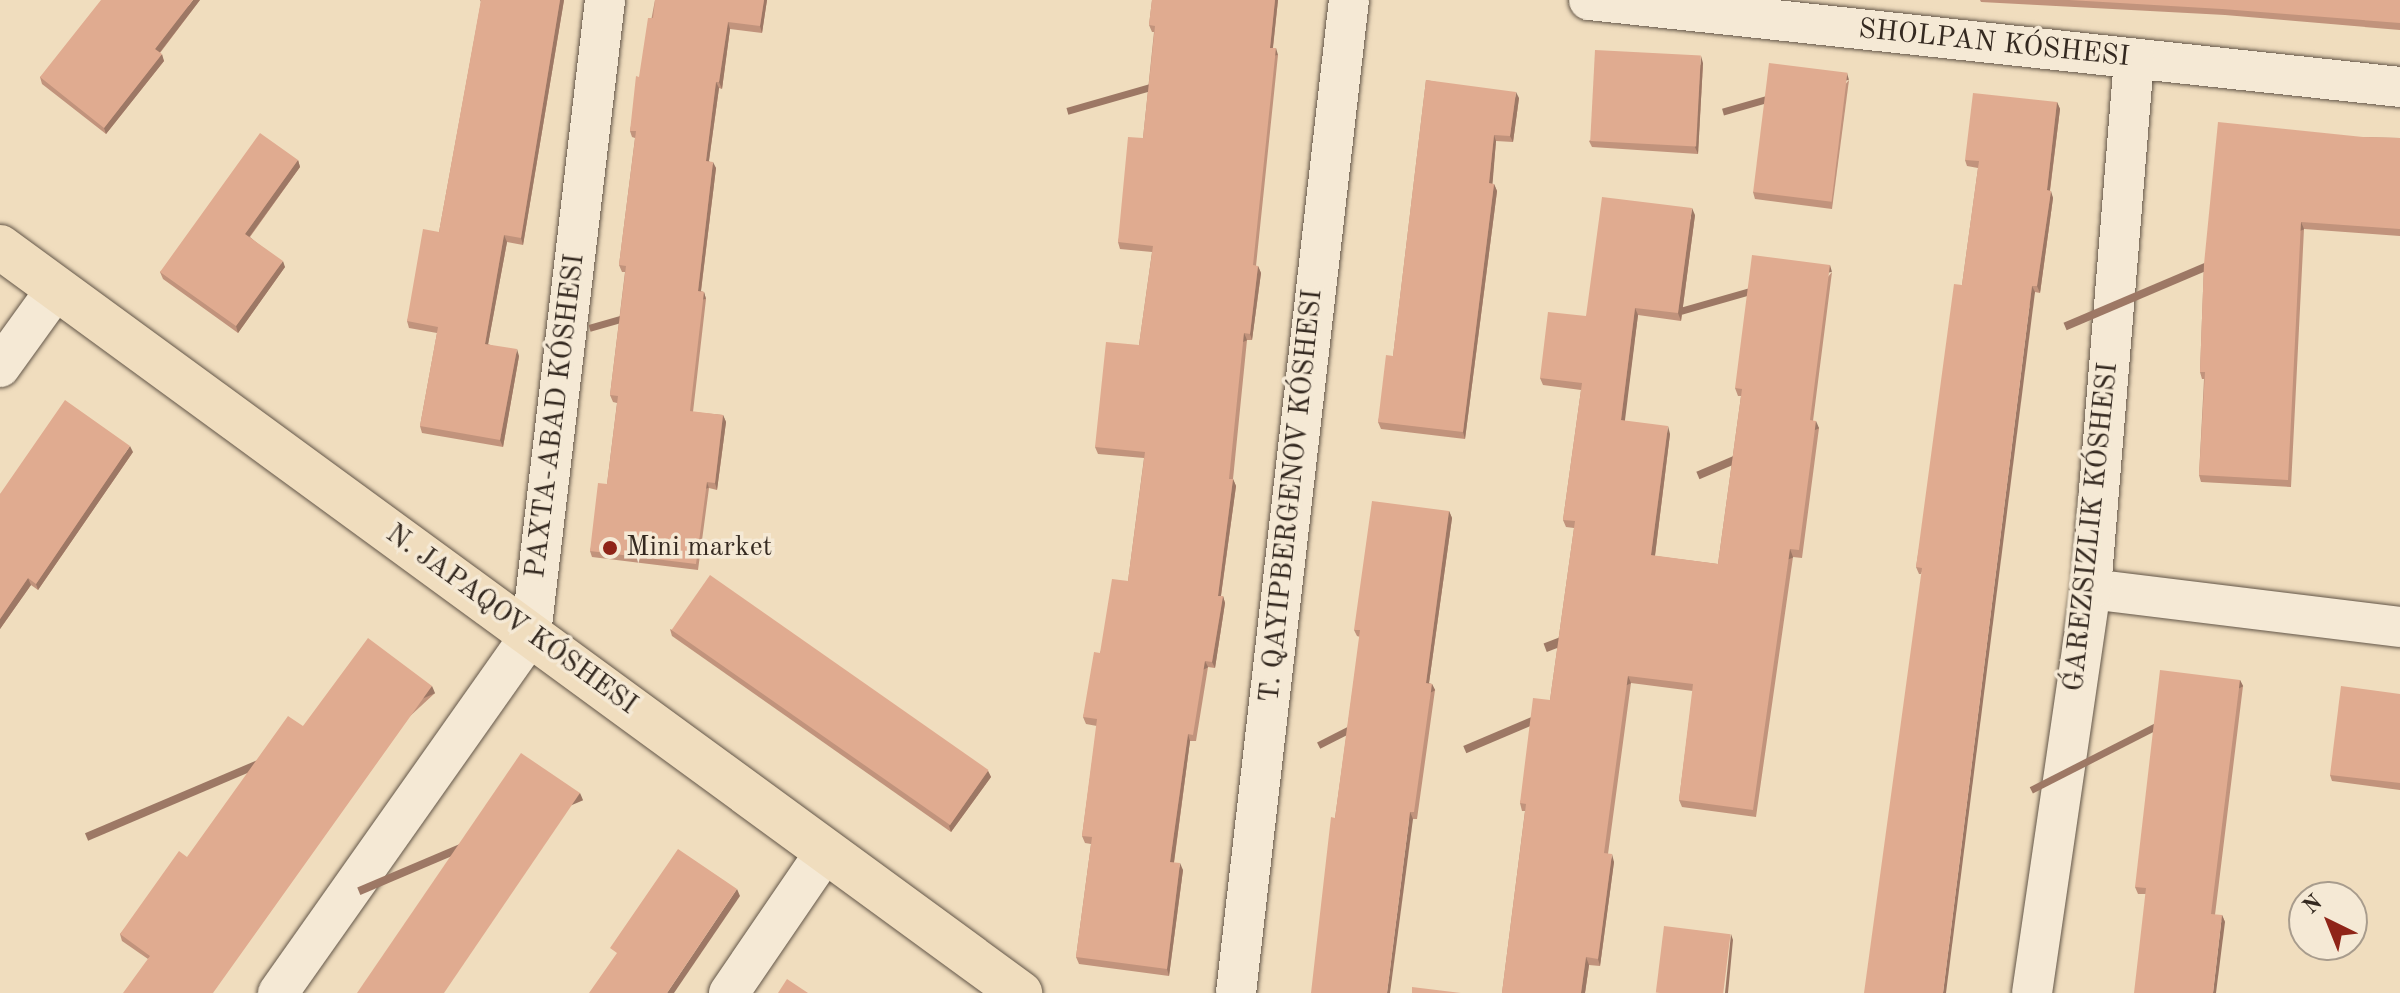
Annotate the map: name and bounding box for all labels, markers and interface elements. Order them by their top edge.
street label: SHOLPAN KÓSHESI [1857,13,2131,75]
street label: PAXTA-ABAD KÓSHESI [519,252,593,580]
street label: T. QAYIPBERGENOV KÓSHESI [1254,288,1330,704]
street label: ǴAREZSIZLIK KÓSHESI [2058,361,2126,693]
street label: N. JAPAQOV KÓSHESI [379,518,643,722]
place label: Mini market [626,531,772,565]
marker: Mini market [601,539,619,557]
north arrow [2288,881,2368,961]
text: N [2299,891,2327,919]

